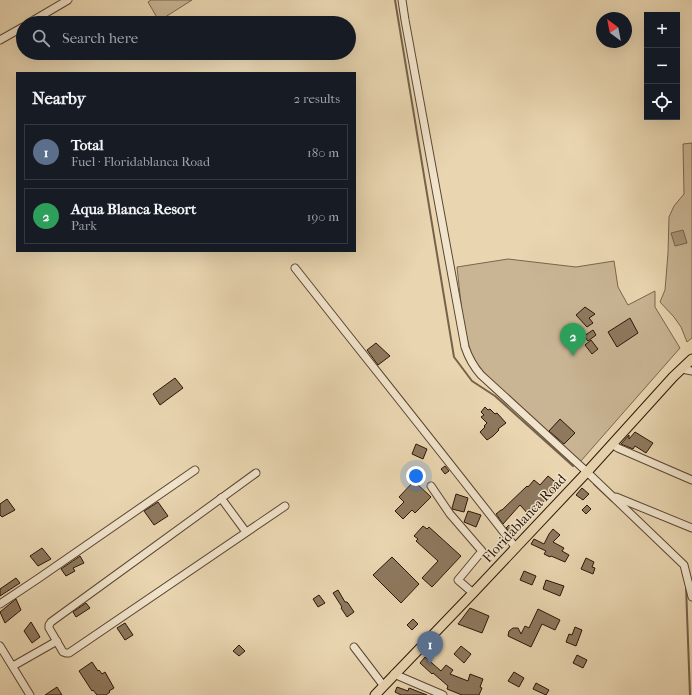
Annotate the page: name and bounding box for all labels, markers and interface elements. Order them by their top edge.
north arrow [596,12,632,48]
map controls [644,12,680,120]
button: + [644,12,680,48]
search box [16,16,356,60]
icon: search [30,27,52,49]
text: Search here [62,29,138,47]
button: − [644,48,680,84]
button: locate [644,84,680,120]
text: Nearby [32,88,86,108]
text: 2 results [294,91,340,106]
text: Total [71,136,104,154]
text: 1 [44,145,48,160]
text: 180 m [307,145,339,160]
text: Fuel · Floridablanca Road [71,154,210,169]
text: Aqua Blanca Resort [71,200,196,218]
text: 2 [43,209,49,224]
text: 190 m [307,209,339,224]
text: Park [71,218,97,233]
pin: 2 [560,323,586,356]
your location [406,466,426,486]
street label: Floridablanca Road [479,470,570,566]
pin: 1 [417,631,443,664]

